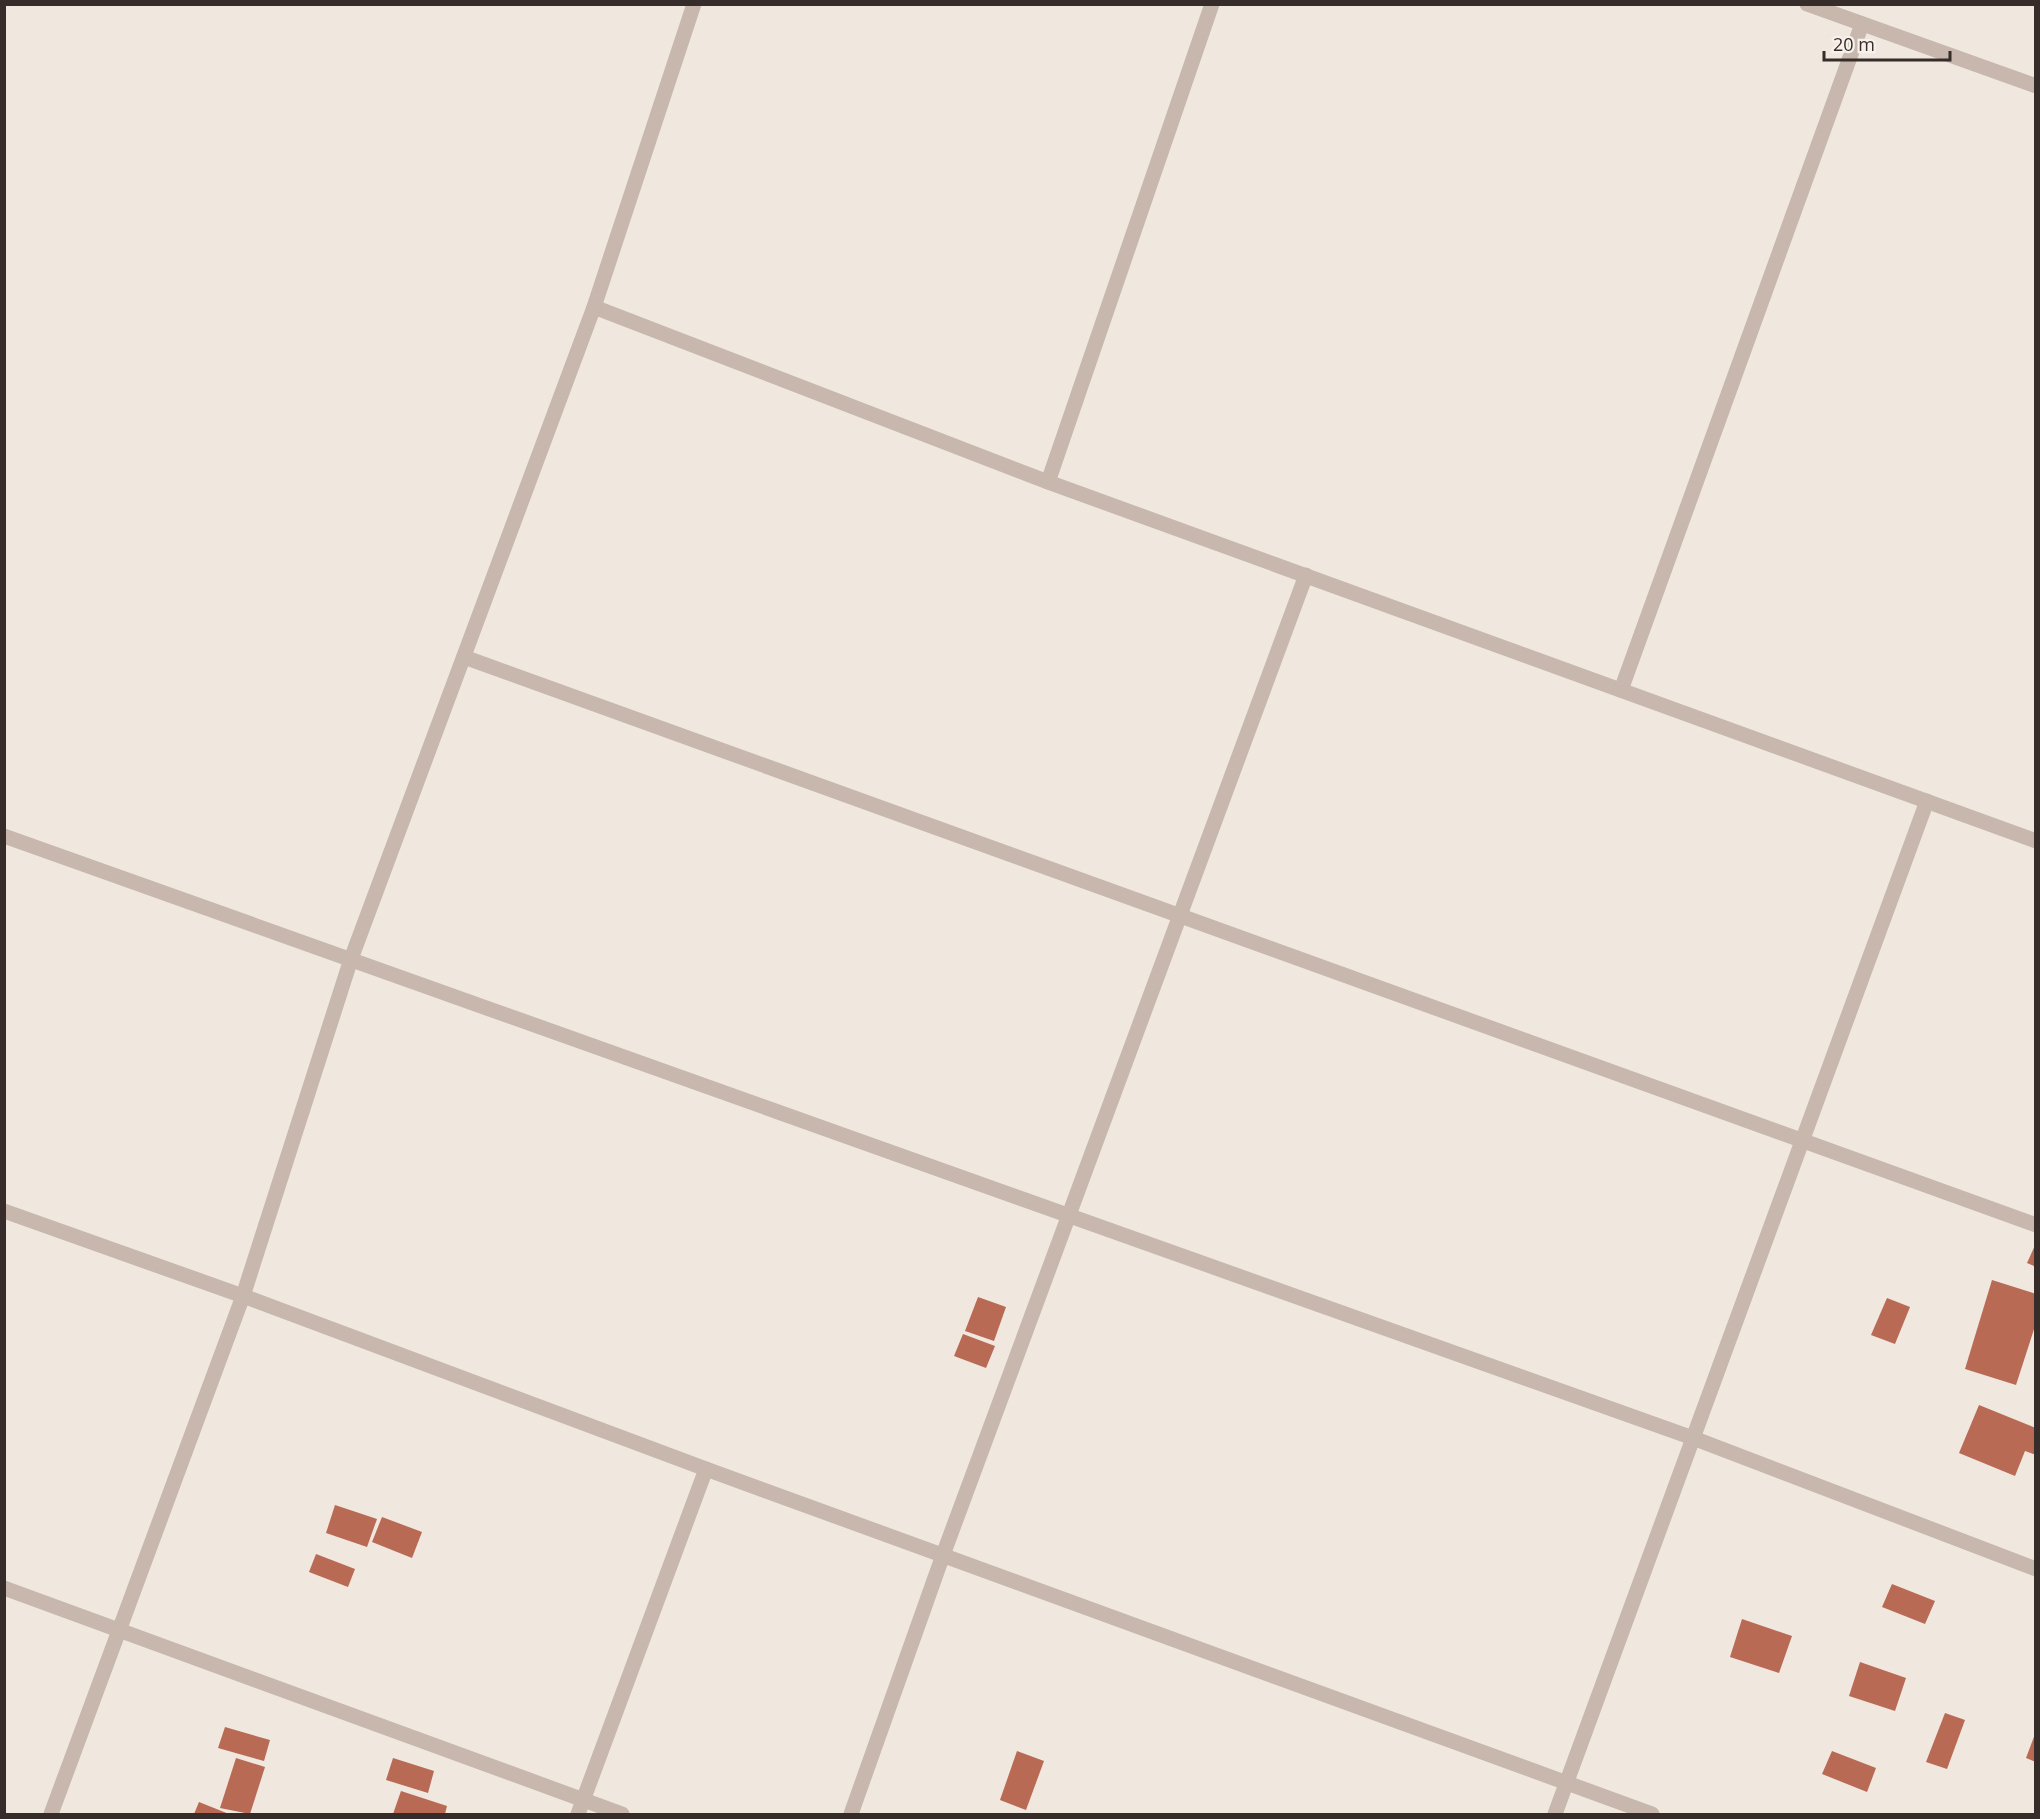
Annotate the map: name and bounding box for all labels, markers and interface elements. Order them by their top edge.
scale bar [1824,24,1950,62]
text: 20 m [1833,32,1875,56]

